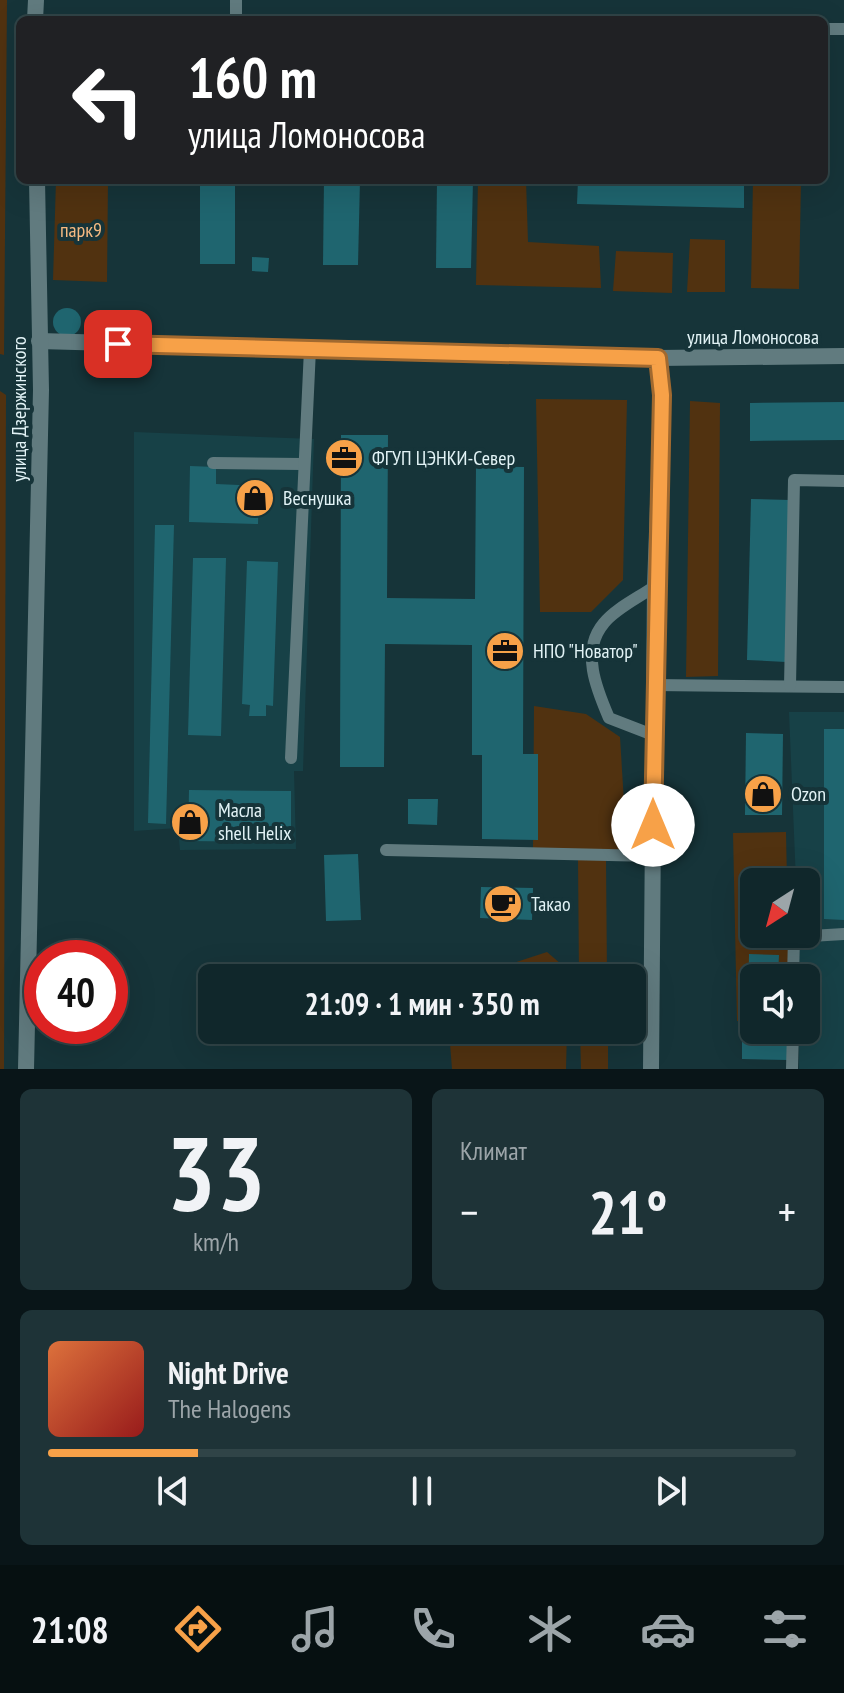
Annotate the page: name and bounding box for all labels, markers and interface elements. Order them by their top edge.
text: 160 m [188,41,317,113]
icon: left [56,48,160,152]
text: улица Ломоносова [188,111,425,158]
park label: парк9 [60,217,102,243]
pin [84,310,152,378]
icon: arrive [96,322,140,366]
street label: улица Ломоносова [687,324,819,350]
street label: улица Дзержинского [6,336,32,482]
office icon: ФГУП ЦЭНКИ-Север [323,437,365,479]
place label: ФГУП ЦЭНКИ-Север [372,445,515,471]
shop icon: Веснушка [234,477,276,519]
place label: Веснушка [283,485,351,511]
office icon: НПО "Новатор" [484,630,526,672]
place label: НПО "Новатор" [533,638,638,664]
shop icon: Ozon [742,773,784,815]
place label: Ozon [791,781,826,807]
position arrow [611,783,695,867]
place label: Масла shell Helix [218,797,292,846]
shop icon: Масла shell Helix [169,801,211,843]
north arrow [740,868,820,948]
map controls [740,868,820,1044]
cafe icon: Такао [482,883,524,925]
place label: Такао [531,891,571,917]
speed limit sign: 40 [24,940,128,1044]
button: sound [740,964,820,1044]
text: 21:09 · 1 мин · 350 m [304,984,540,1023]
text: 33 [166,1105,266,1240]
text: Климат [460,1134,527,1167]
text: 21° [588,1173,668,1251]
text: − [460,1183,478,1240]
text: + [778,1183,796,1240]
text: km/h [193,1225,239,1258]
text: Night Drive [168,1353,289,1392]
text: The Halogens [168,1392,291,1425]
icon: previous [151,1469,195,1513]
icon: pause [400,1469,444,1513]
icon: next [649,1469,693,1513]
icon: directions [170,1601,226,1657]
icon: music [287,1601,343,1657]
icon: phone [405,1601,461,1657]
icon: climate [522,1601,578,1657]
icon: car [640,1601,696,1657]
icon: filters [757,1601,813,1657]
text: 21:08 [31,1606,109,1653]

